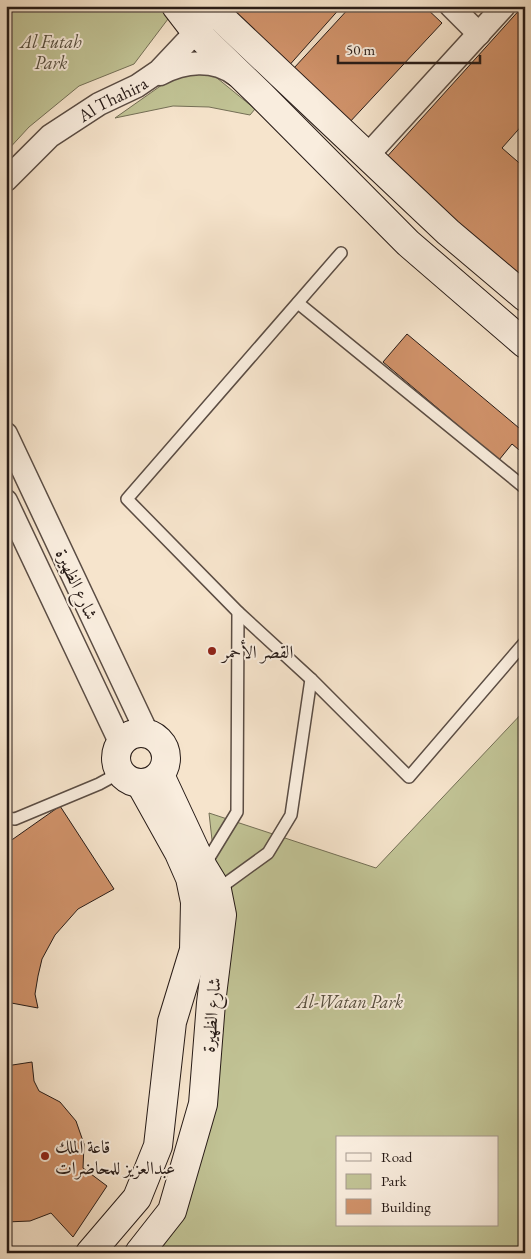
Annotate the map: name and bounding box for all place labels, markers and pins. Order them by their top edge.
place label: القصر الأحمر [220,639,293,664]
marker: القصر الأحمر [206,645,218,657]
place label: قاعة الملك عبدالعزيز للمحاضرات [55,1135,175,1180]
marker: قاعة الملك عبدالعزيز للمحاضرات [39,1150,51,1162]

